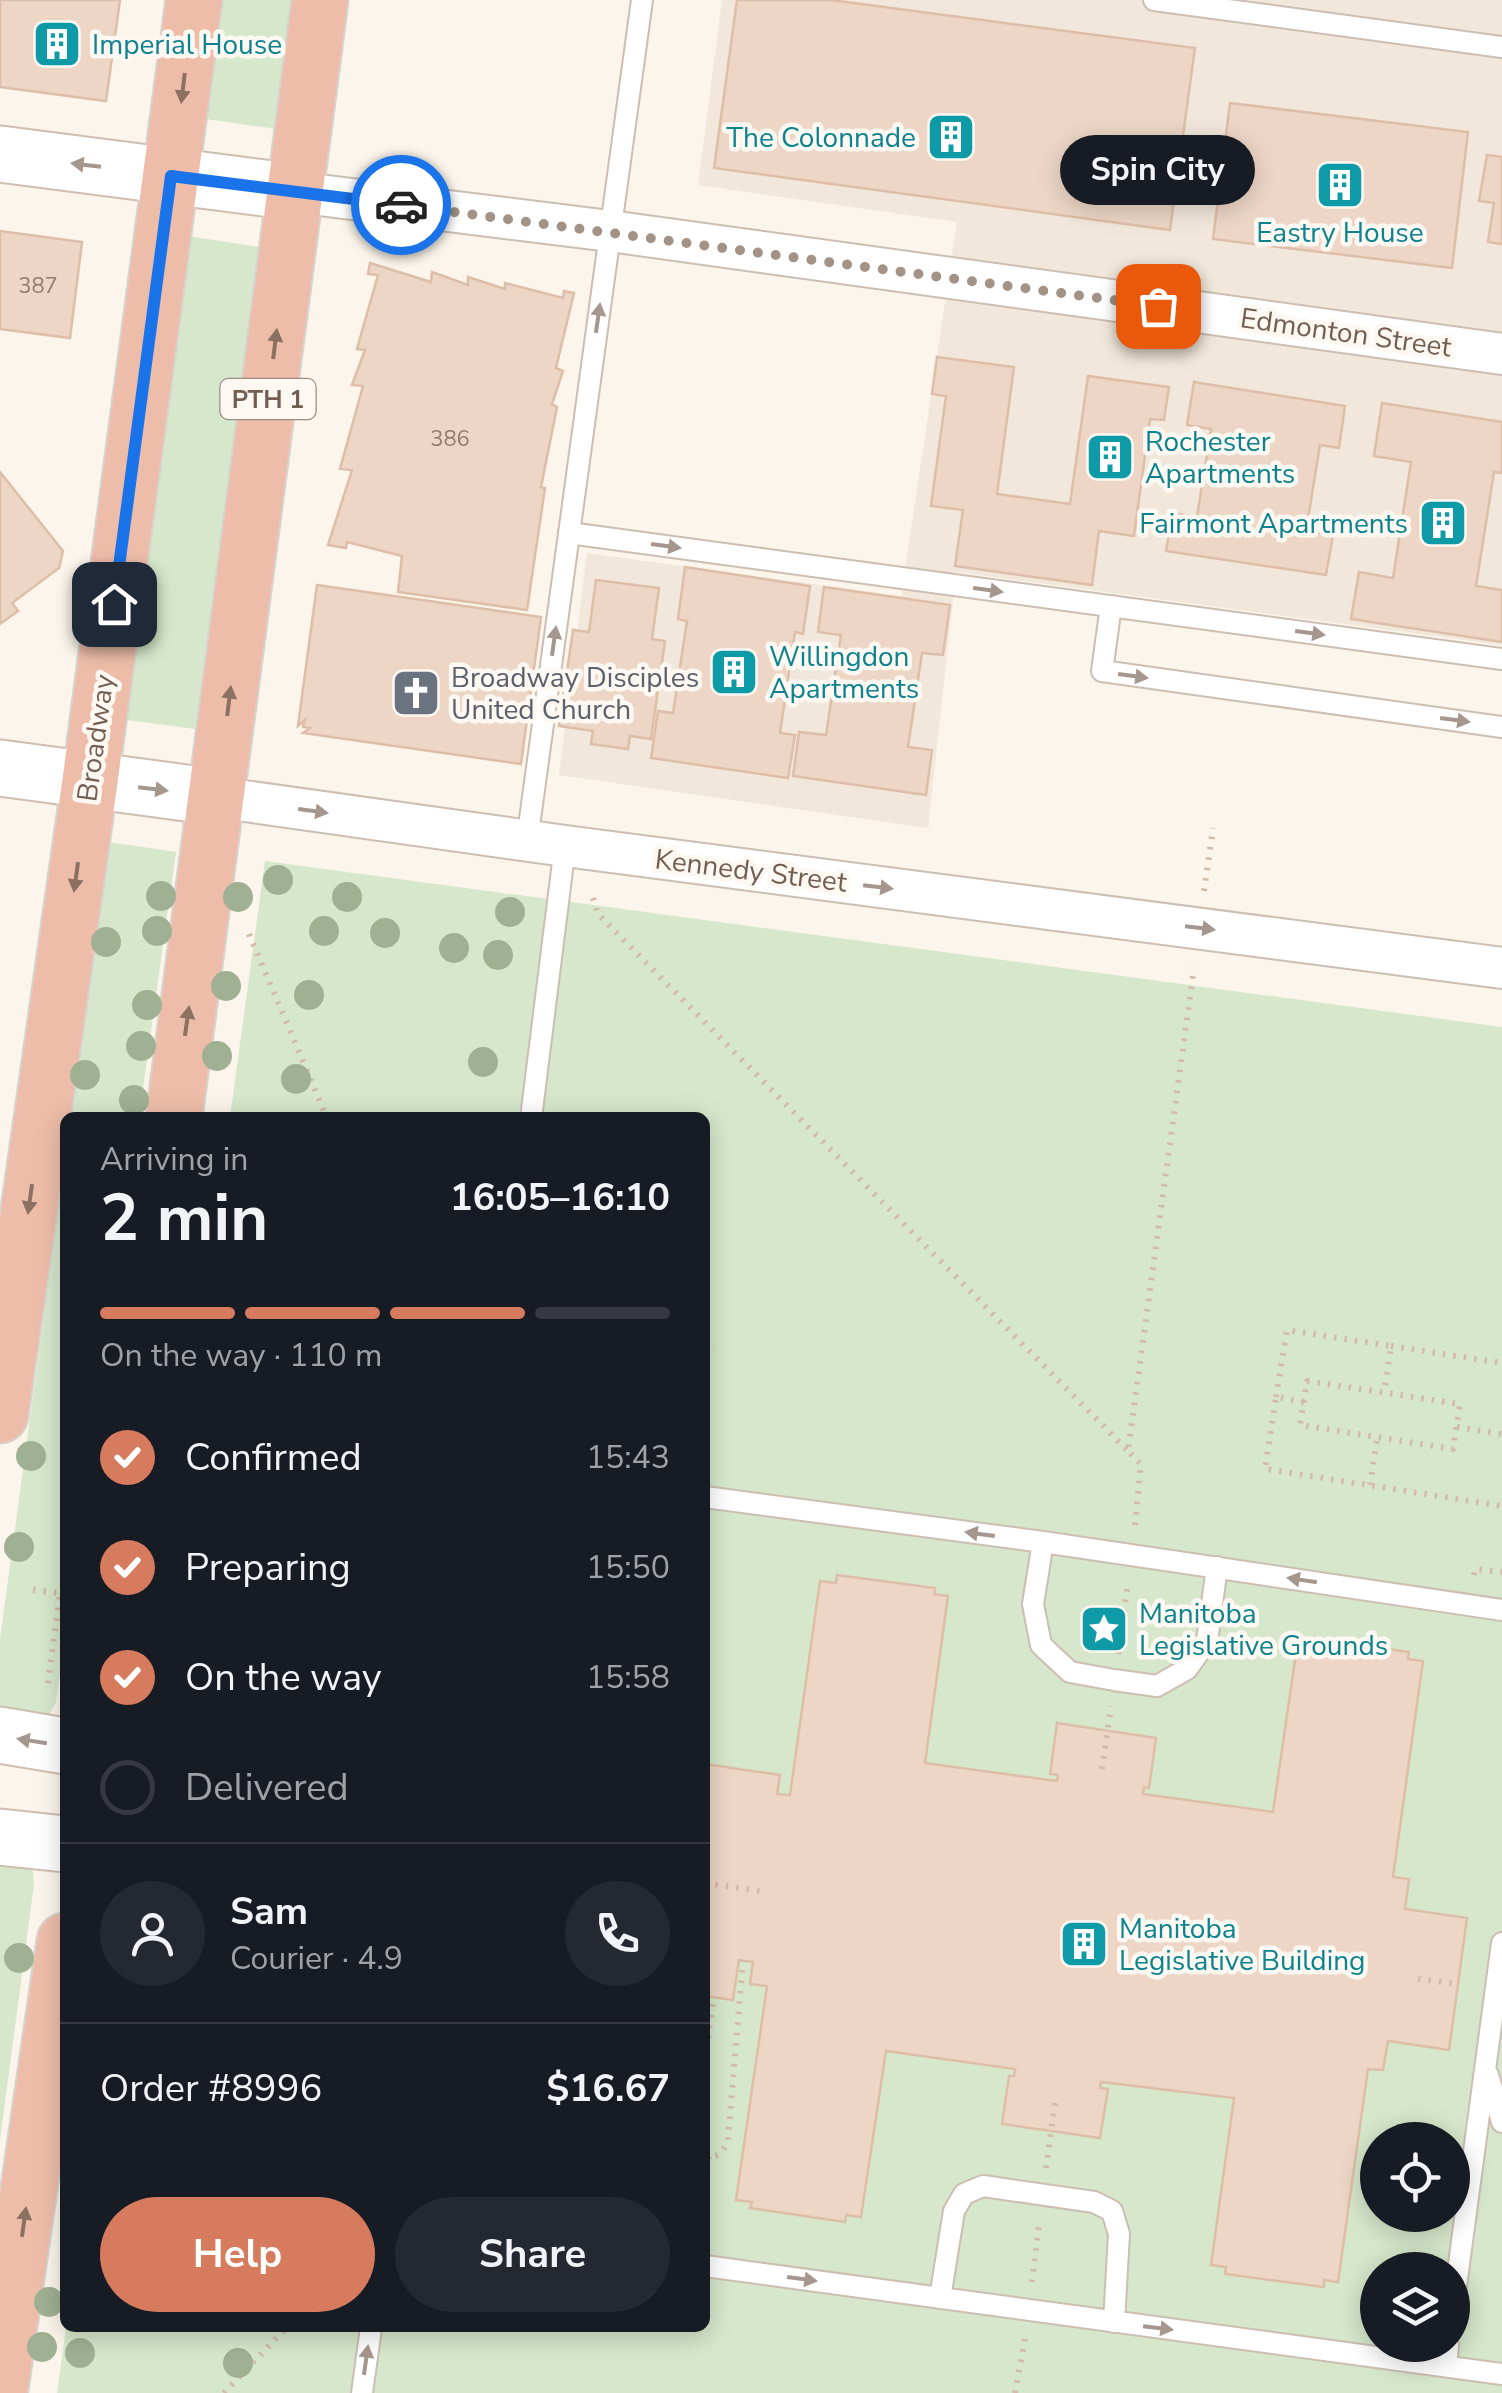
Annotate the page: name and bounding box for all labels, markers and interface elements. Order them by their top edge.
building icon: Imperial House [31,18,83,70]
place label: Imperial House [92,26,282,64]
one-way arrow [174,73,190,104]
building icon: The Colonnade [925,111,977,163]
place label: The Colonnade [726,119,916,157]
callout: Spin City [1060,136,1256,206]
text: Spin City [1090,148,1225,191]
courier [351,155,451,255]
one-way arrow [69,157,101,173]
building icon: Eastry House [1314,159,1366,211]
icon: car [374,178,429,233]
place label: Eastry House [1256,214,1424,252]
pin [1116,264,1201,349]
house number: 387 [18,271,58,301]
icon: bag [1131,279,1186,334]
street label: Edmonton Street [1238,299,1454,367]
one-way arrow [590,302,606,334]
one-way arrow [268,327,284,359]
road number: PTH 1 [220,379,316,419]
place label: Rochester Apartments [1145,423,1295,493]
house number: 386 [430,424,470,454]
building icon: Rochester Apartments [1084,431,1136,483]
building icon: Fairmont Apartments [1417,497,1469,549]
place label: Fairmont Apartments [1139,505,1408,543]
one-way arrow [650,539,682,555]
pin [72,562,157,647]
icon: home [87,577,142,632]
one-way arrow [972,582,1004,598]
one-way arrow [547,624,563,656]
one-way arrow [1294,625,1326,641]
place label: Willingdon Apartments [769,638,919,708]
building icon: Willingdon Apartments [708,646,760,698]
place label: Broadway Disciples United Church [451,659,699,729]
church icon: Broadway Disciples United Church [390,667,442,719]
one-way arrow [1118,668,1150,684]
street label: Broadway [68,672,124,804]
one-way arrow [221,684,237,716]
one-way arrow [1440,713,1472,729]
one-way arrow [138,781,169,797]
one-way arrow [298,803,329,819]
street label: Kennedy Street [653,840,849,902]
one-way arrow [67,862,83,894]
one-way arrow [862,879,894,895]
one-way arrow [1185,920,1217,936]
one-way arrow [179,1005,195,1036]
text: Arriving in [100,1138,248,1181]
text: 16:05–16:10 [450,1172,670,1223]
text: 2 min [100,1174,268,1263]
one-way arrow [22,1184,38,1215]
text: On the way · 110 m [100,1334,382,1377]
icon: check [100,1430,155,1485]
text: Confirmed [185,1432,362,1483]
text: 15:43 [586,1436,670,1479]
one-way arrow [964,1525,995,1541]
icon: check [100,1540,155,1595]
text: Preparing [185,1542,351,1593]
text: 15:50 [586,1546,670,1589]
one-way arrow [1285,1571,1317,1587]
place label: Manitoba Legislative Grounds [1139,1595,1388,1665]
place icon: Manitoba Legislative Grounds [1078,1603,1130,1655]
icon: check [100,1650,155,1705]
text: On the way [185,1652,381,1703]
text: 15:58 [586,1656,670,1699]
one-way arrow [16,1732,48,1748]
text: Delivered [185,1762,349,1813]
button: person [100,1881,205,1986]
button: phone [565,1881,670,1986]
text: Sam [230,1886,308,1937]
place label: Manitoba Legislative Building [1119,1910,1365,1980]
building icon: Manitoba Legislative Building [1058,1918,1110,1970]
text: Courier · 4.9 [230,1937,403,1980]
text: Order #8996 [100,2063,322,2114]
text: $16.67 [547,2063,670,2114]
map controls [1360,2122,1470,2362]
button: locate [1360,2122,1470,2232]
button: Help [100,2197,375,2312]
button: Share [395,2197,670,2312]
one-way arrow [17,2205,33,2237]
button: layers [1360,2252,1470,2362]
one-way arrow [786,2272,818,2288]
one-way arrow [1143,2320,1175,2336]
one-way arrow [359,2344,375,2376]

